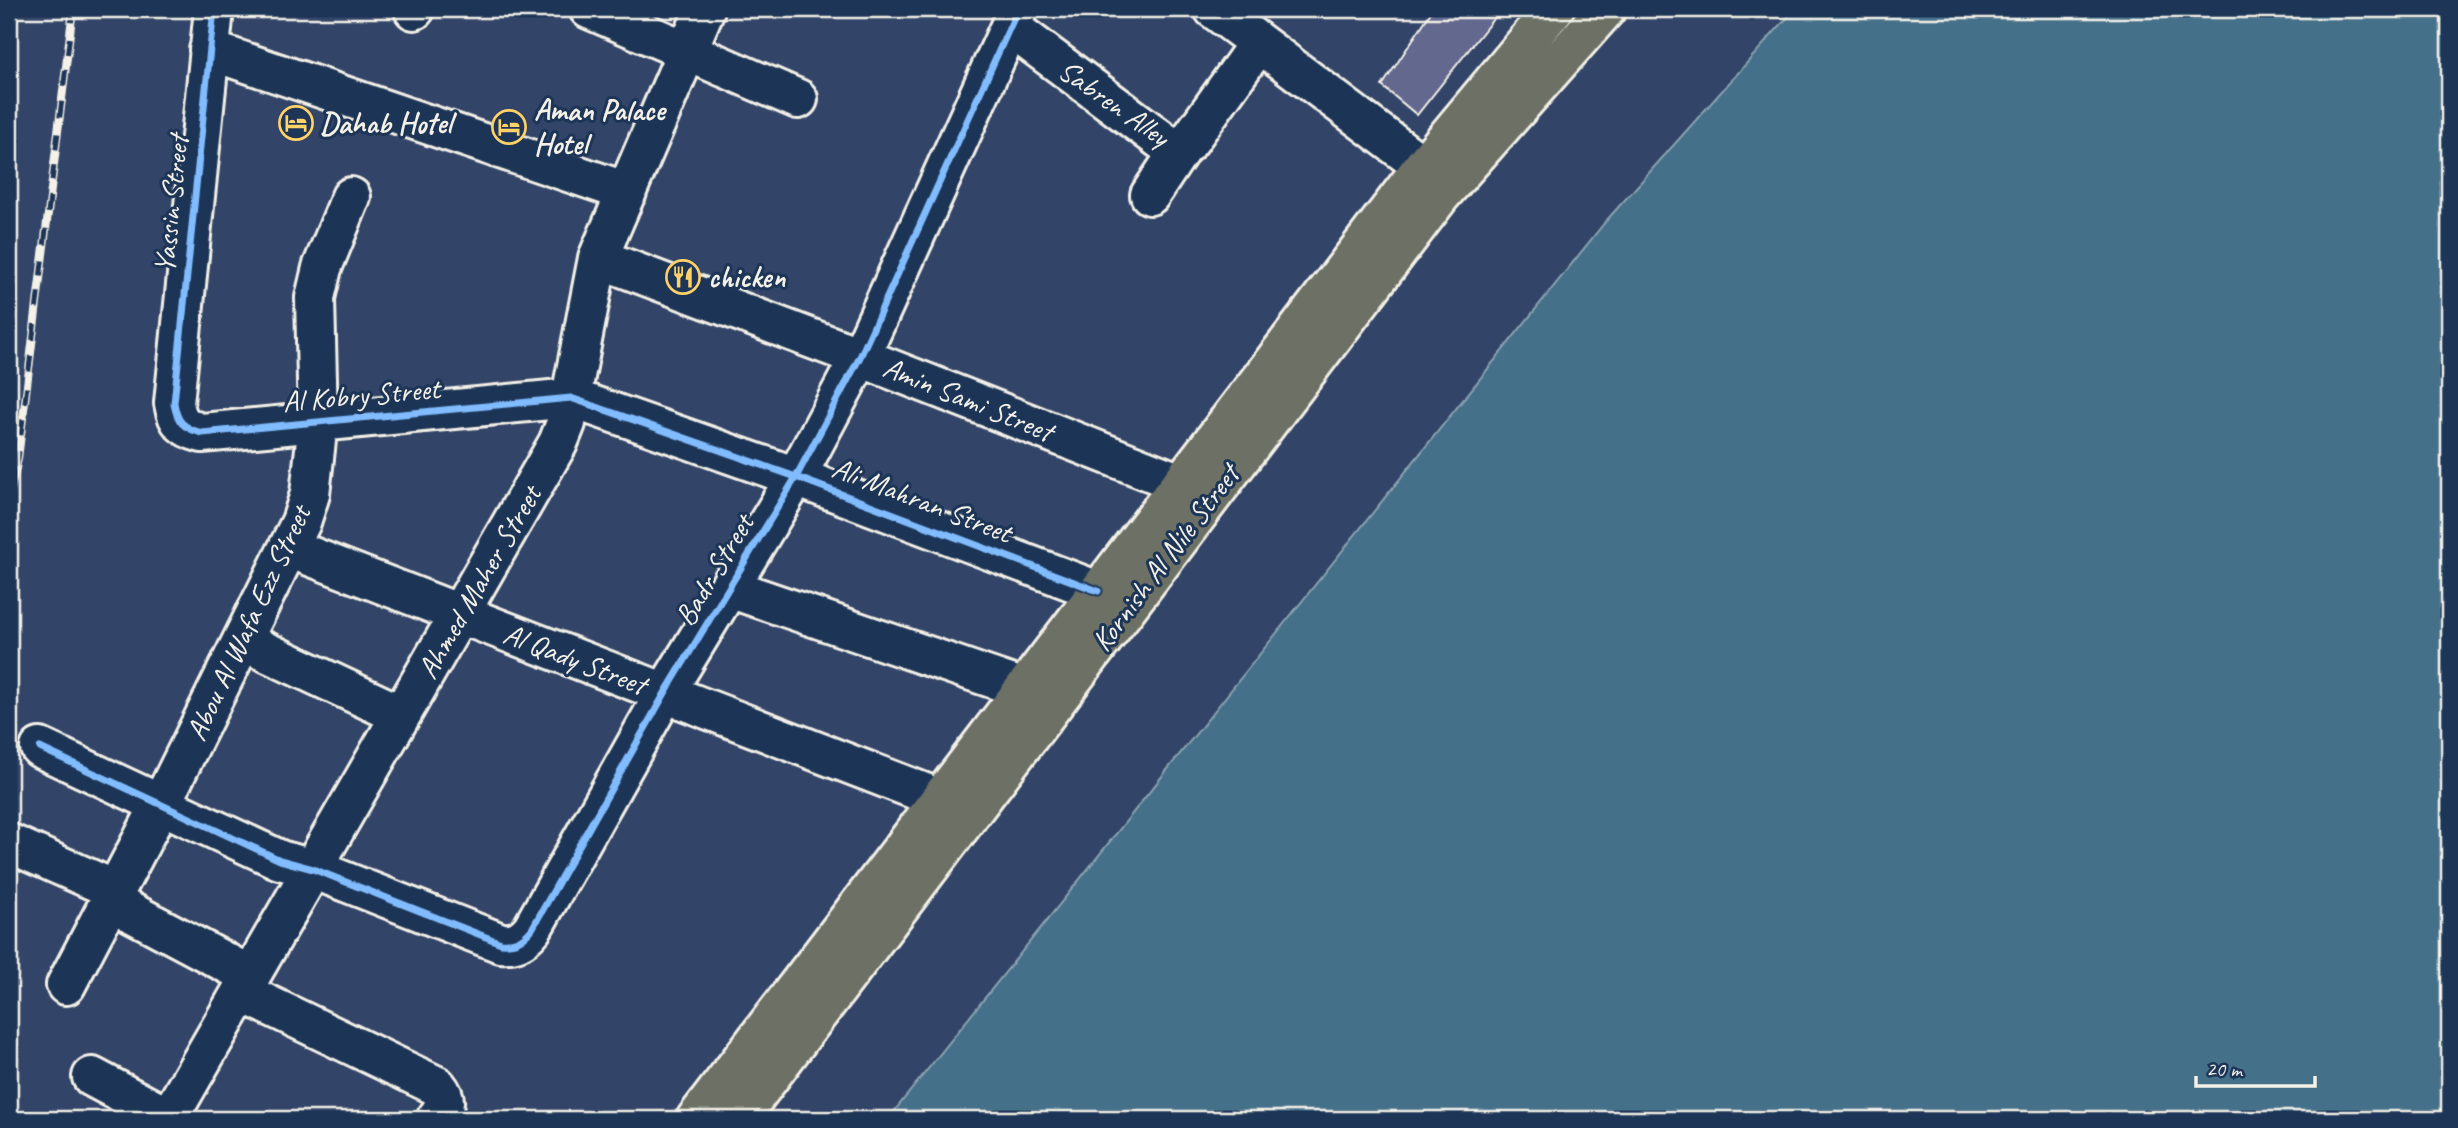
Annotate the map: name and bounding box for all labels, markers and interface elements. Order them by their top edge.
street label: Sabren Alley [1051,51,1179,157]
place label: Aman Palace Hotel [534,91,667,163]
hotel icon: Dahab Hotel [277,104,315,142]
place label: Dahab Hotel [320,104,457,142]
hotel icon: Aman Palace Hotel [490,108,528,146]
street label: Yassin Street [145,129,198,275]
restaurant icon: chicken [664,258,702,296]
place label: chicken [708,258,786,296]
street label: Amin Sami Street [878,348,1062,452]
street label: Al Kobry Street [281,369,444,421]
street label: Ali Mahran Street [827,448,1020,553]
street label: Kornish Al Nile Street [1082,454,1250,659]
street label: Ahmed Maher Street [408,476,551,685]
street label: Abou Al Wafa Ezz Street [177,497,320,747]
street label: Badr Street [666,505,764,633]
street label: Al Qady Street [498,614,655,705]
scale bar [2196,1044,2314,1088]
text: 20 m [2206,1056,2244,1082]

